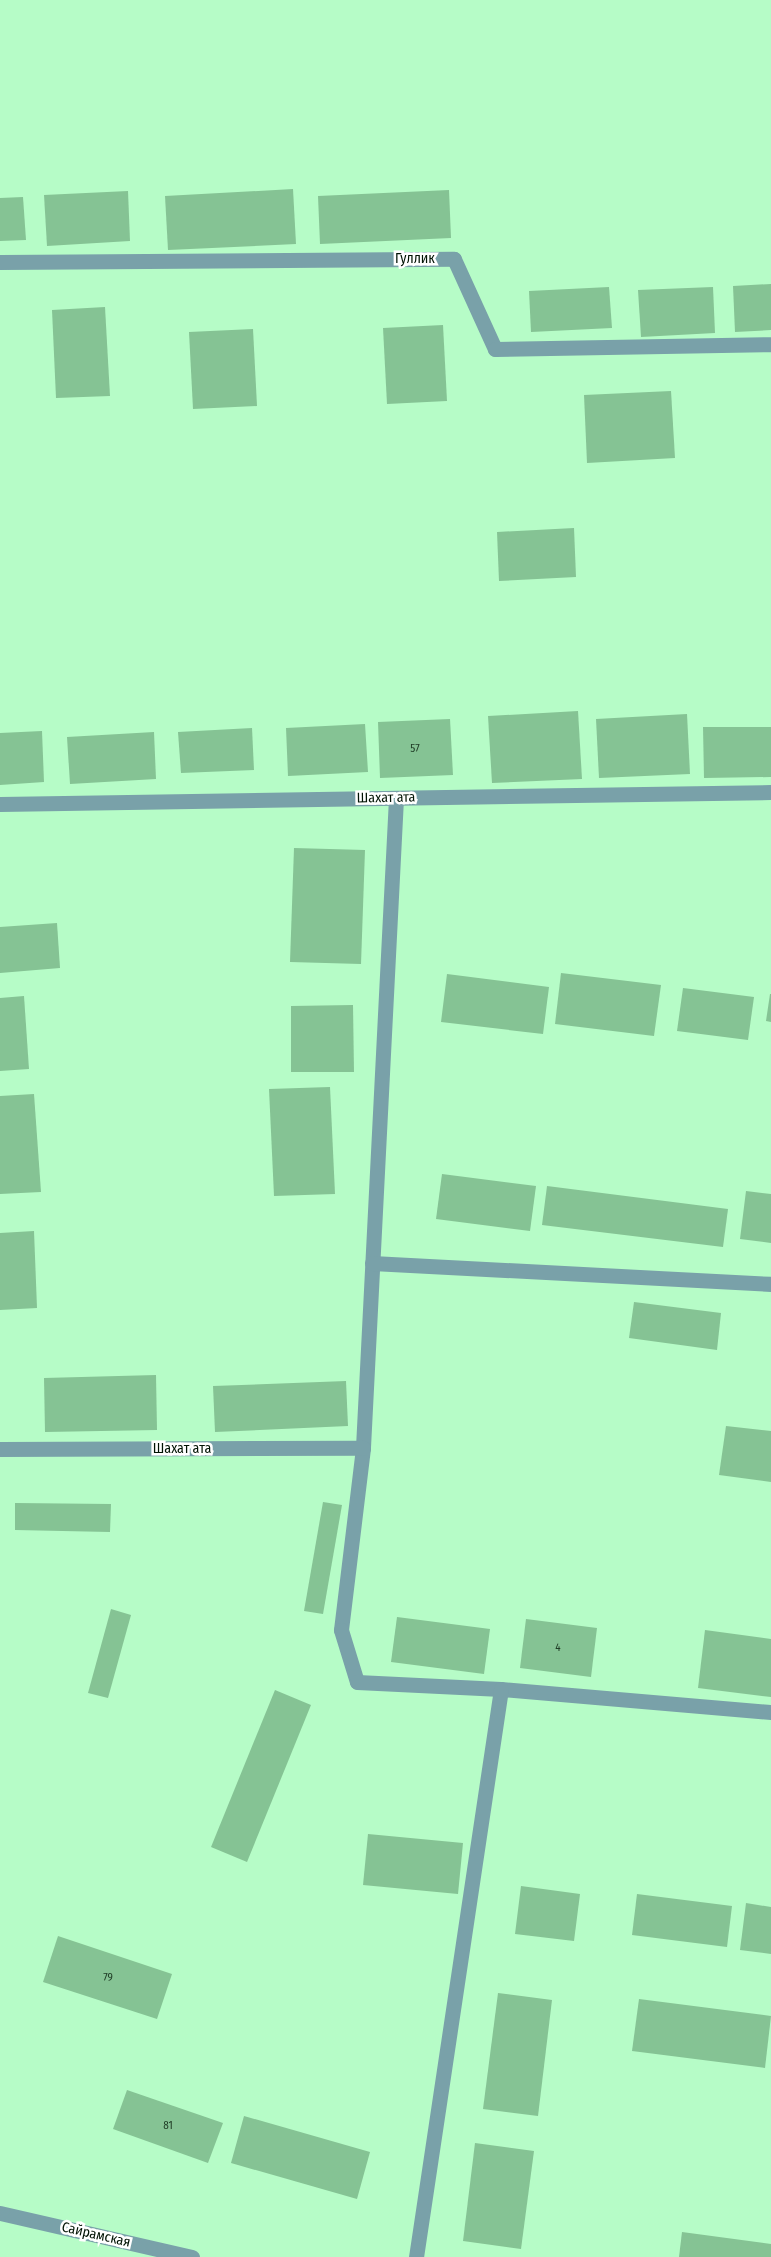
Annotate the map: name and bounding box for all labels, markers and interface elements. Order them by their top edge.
street label: Гуллик [395,251,435,267]
house number: 57 [410,742,420,756]
street label: Шахат ата [357,789,415,807]
street label: Шахат ата [153,1441,211,1457]
house number: 4 [555,1641,561,1655]
house number: 79 [103,1971,113,1985]
house number: 81 [163,2119,173,2133]
street label: Сайрамская [60,2219,132,2251]

